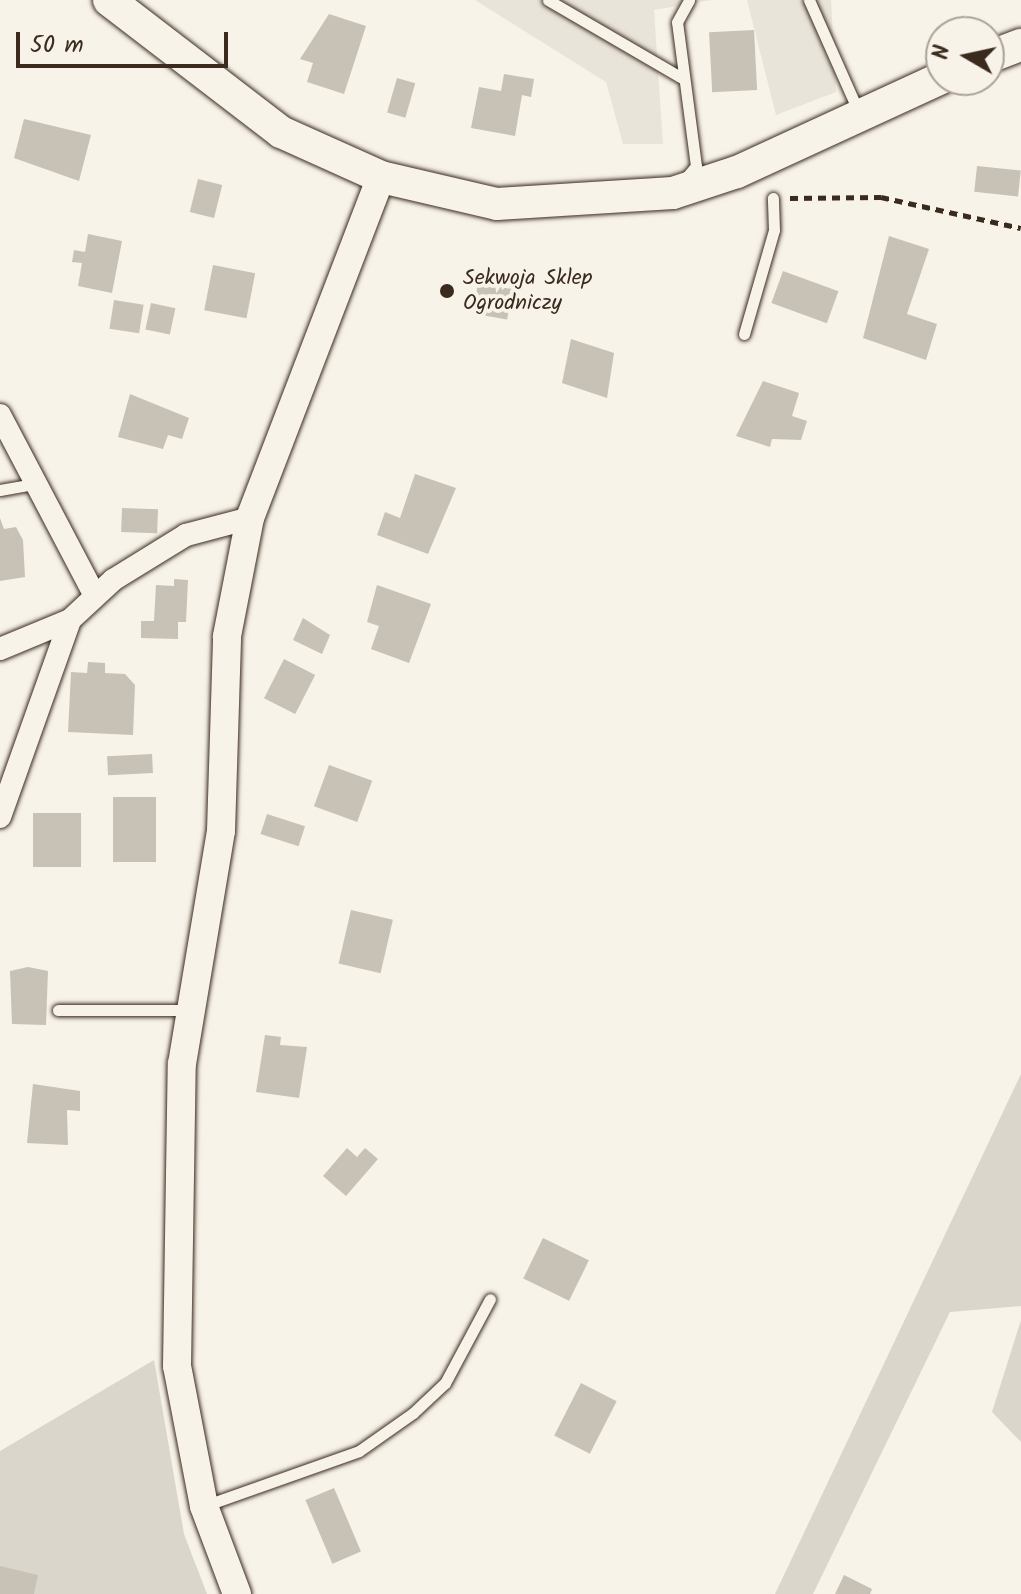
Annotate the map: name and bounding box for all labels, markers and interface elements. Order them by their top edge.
scale bar [20,16,232,66]
north arrow [925,16,1005,96]
text: 50 m [30,26,84,65]
text: N [924,43,961,62]
place label: Sekwoja Sklep Ogrodniczy [463,265,592,316]
marker: Sekwoja Sklep Ogrodniczy [438,282,456,300]

